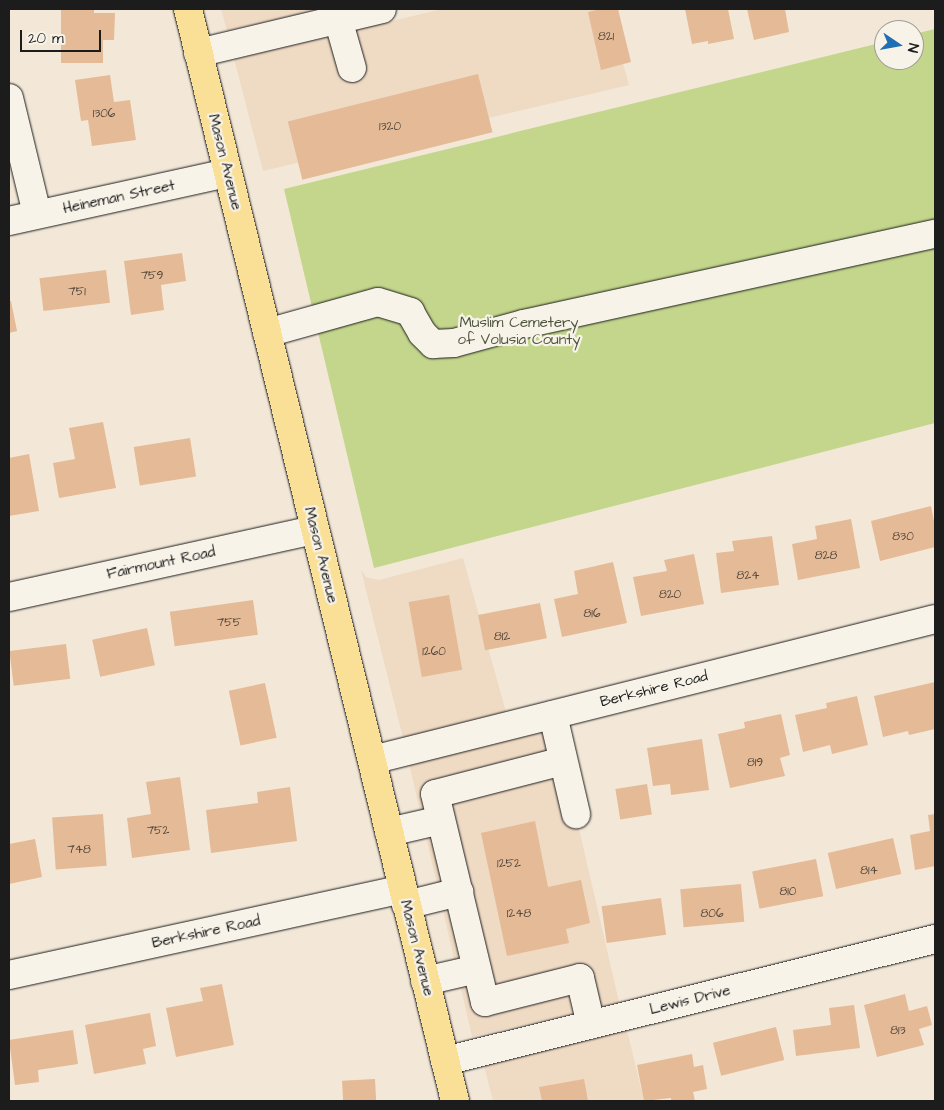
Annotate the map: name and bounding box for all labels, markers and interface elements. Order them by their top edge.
scale bar [22,20,104,52]
north arrow [874,20,924,70]
text: 20 m [28,28,64,49]
house number: 821 [598,30,614,44]
text: N [902,42,923,54]
house number: 1306 [93,107,115,121]
street label: Mason Avenue [204,112,246,212]
house number: 1320 [379,120,401,134]
street label: Heineman Street [61,176,177,218]
house number: 759 [141,269,163,283]
house number: 751 [68,285,86,299]
park label: Muslim Cemetery of Volusia County [457,313,581,348]
street label: Mason Avenue [300,505,342,605]
house number: 830 [892,530,914,544]
street label: Fairmount Road [105,543,217,583]
house number: 828 [815,549,837,563]
house number: 824 [737,569,759,583]
house number: 820 [659,588,681,602]
house number: 816 [584,607,600,621]
house number: 755 [217,616,241,630]
house number: 812 [494,630,510,644]
house number: 1260 [422,645,446,659]
street label: Berkshire Road [598,667,710,711]
house number: 819 [747,756,763,770]
house number: 752 [147,824,169,838]
house number: 748 [67,843,91,857]
house number: 1252 [497,857,521,871]
house number: 814 [860,864,878,878]
house number: 810 [780,885,796,899]
street label: Mason Avenue [396,898,438,998]
house number: 1248 [507,907,531,921]
house number: 806 [701,907,723,921]
street label: Berkshire Road [150,912,262,952]
street label: Lewis Drive [648,981,732,1019]
house number: 813 [890,1024,906,1038]

